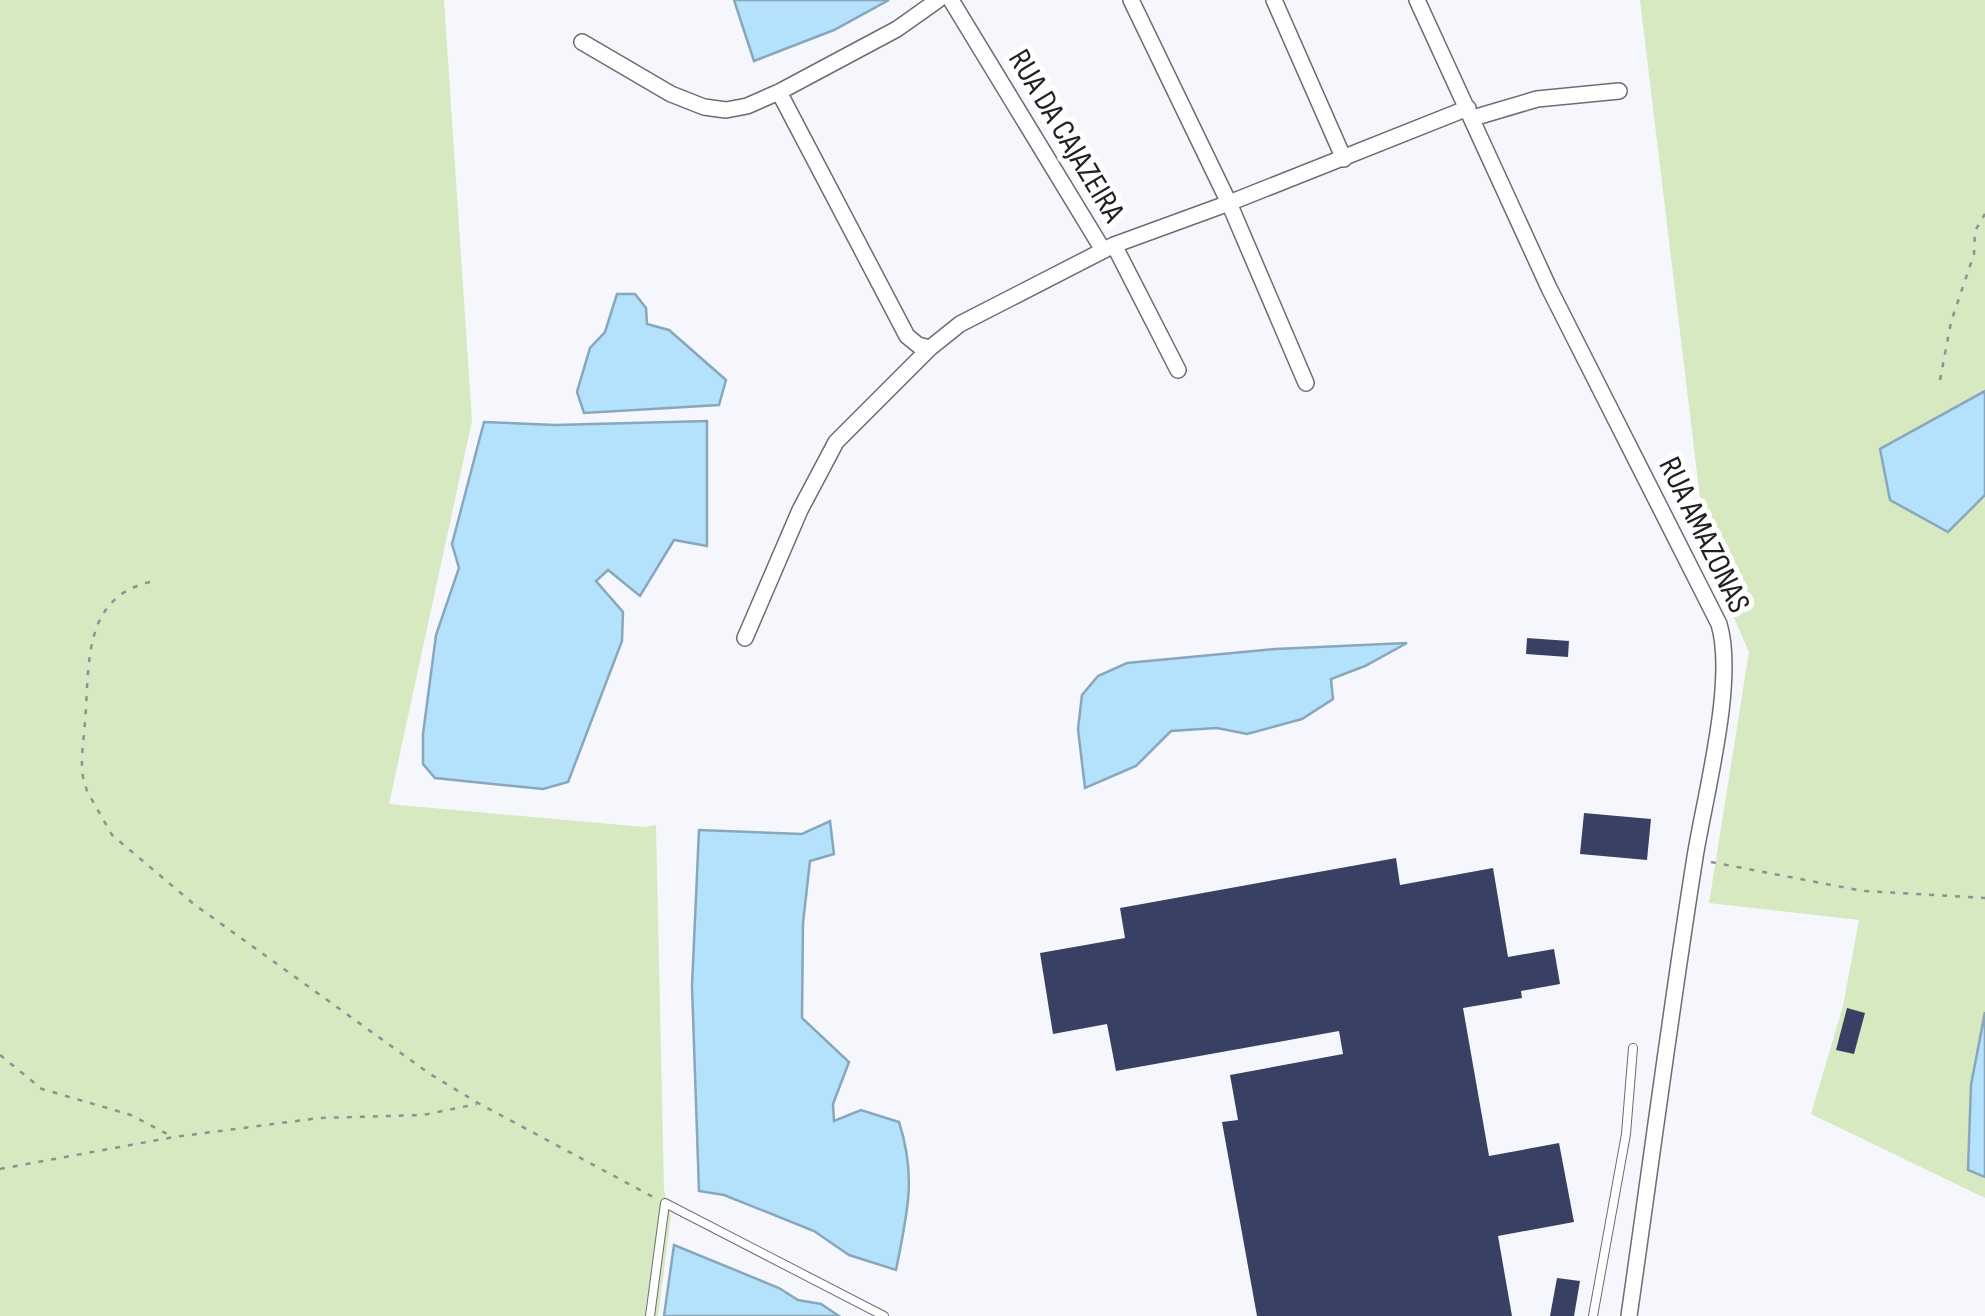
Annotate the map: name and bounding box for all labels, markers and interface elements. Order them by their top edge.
street label: RUA DA CAJAZEIRA [999,43,1133,230]
street label: RUA AMAZONAS [1650,451,1758,619]

